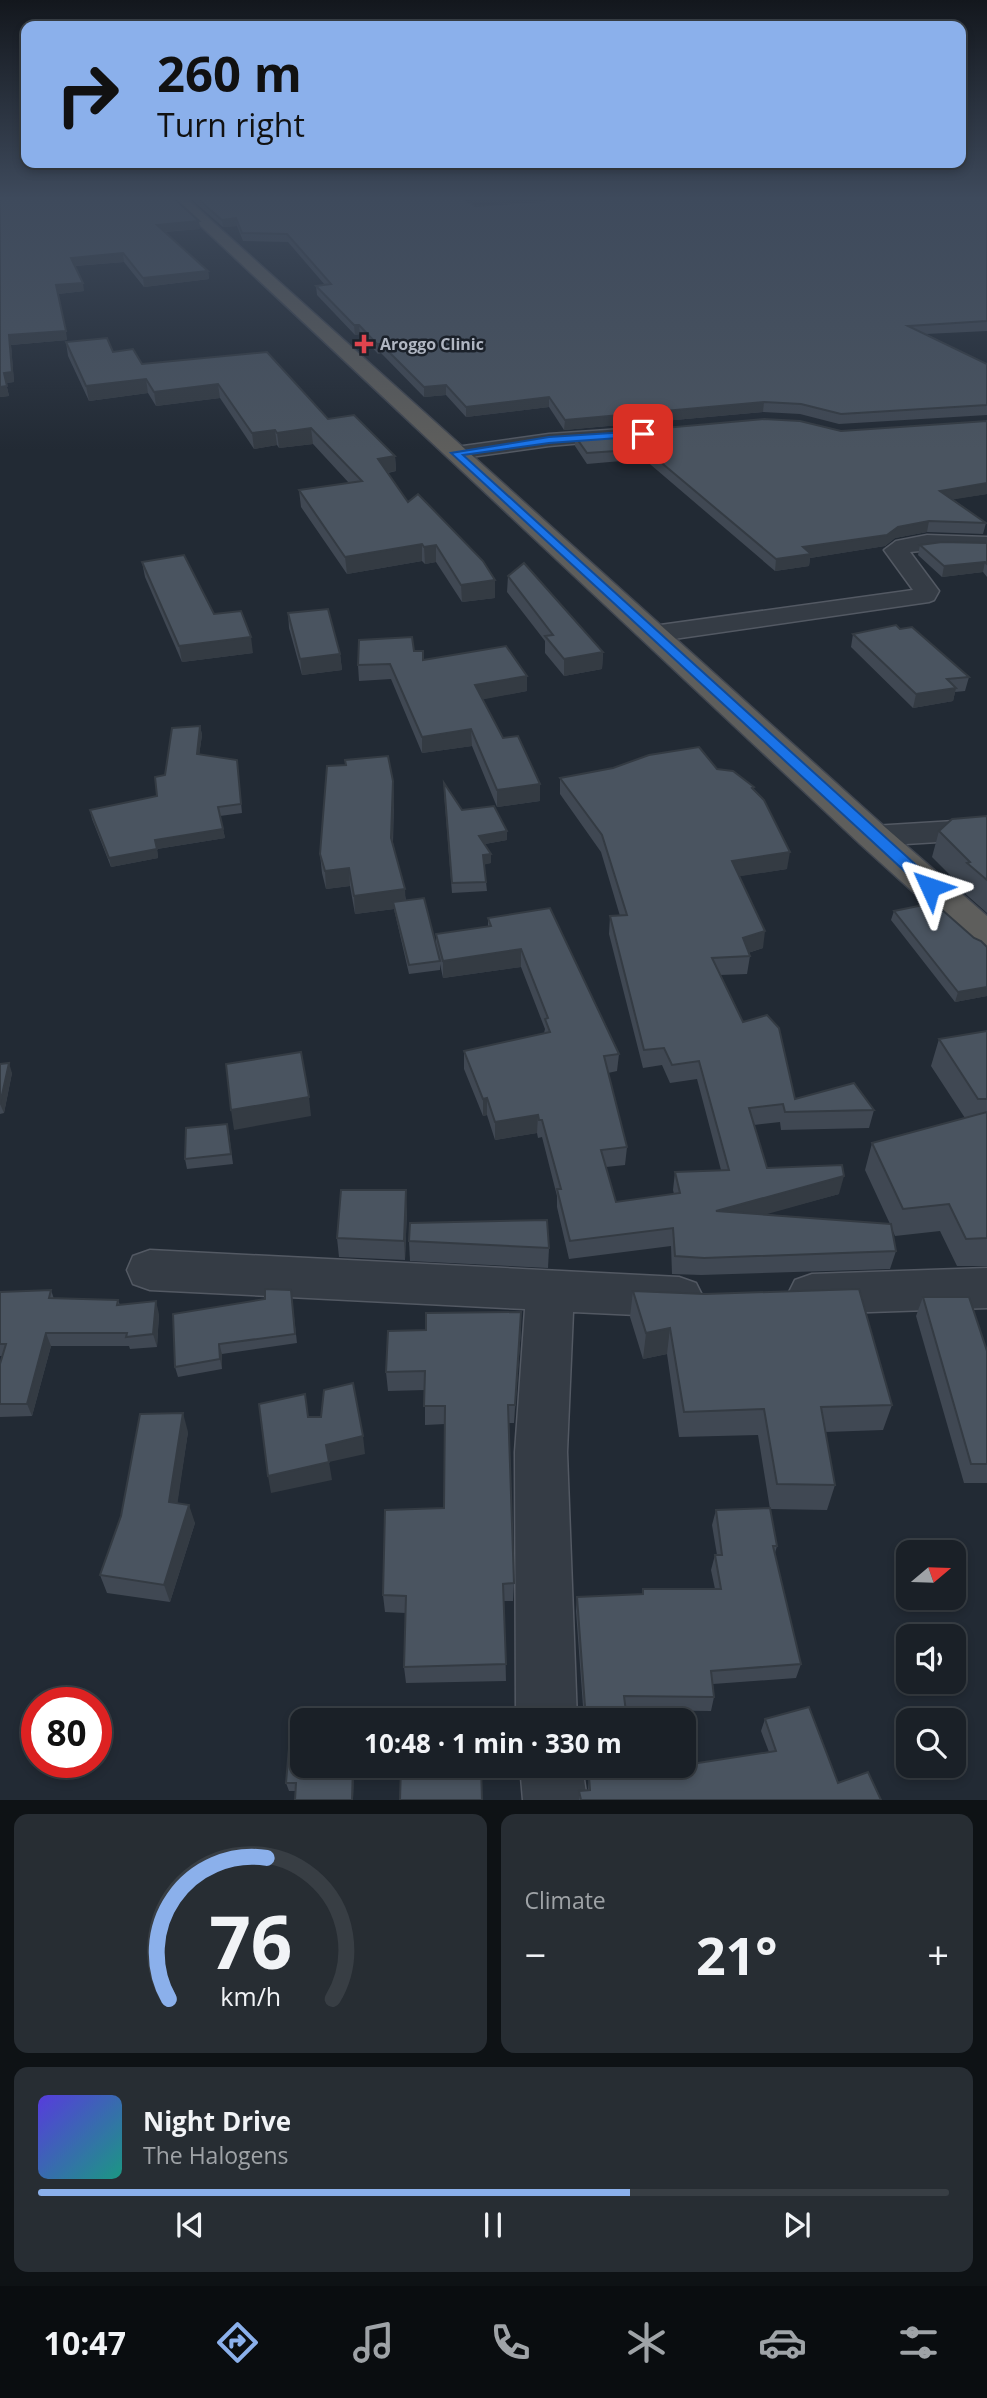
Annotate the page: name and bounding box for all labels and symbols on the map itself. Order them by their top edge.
place label: Aroggo Clinic [380,333,484,355]
marker: Aroggo Clinic [354,334,374,354]
pin [613,404,673,464]
position arrow [893,850,967,924]
north arrow [896,1540,966,1610]
speed limit sign: 80 [21,1687,112,1778]

